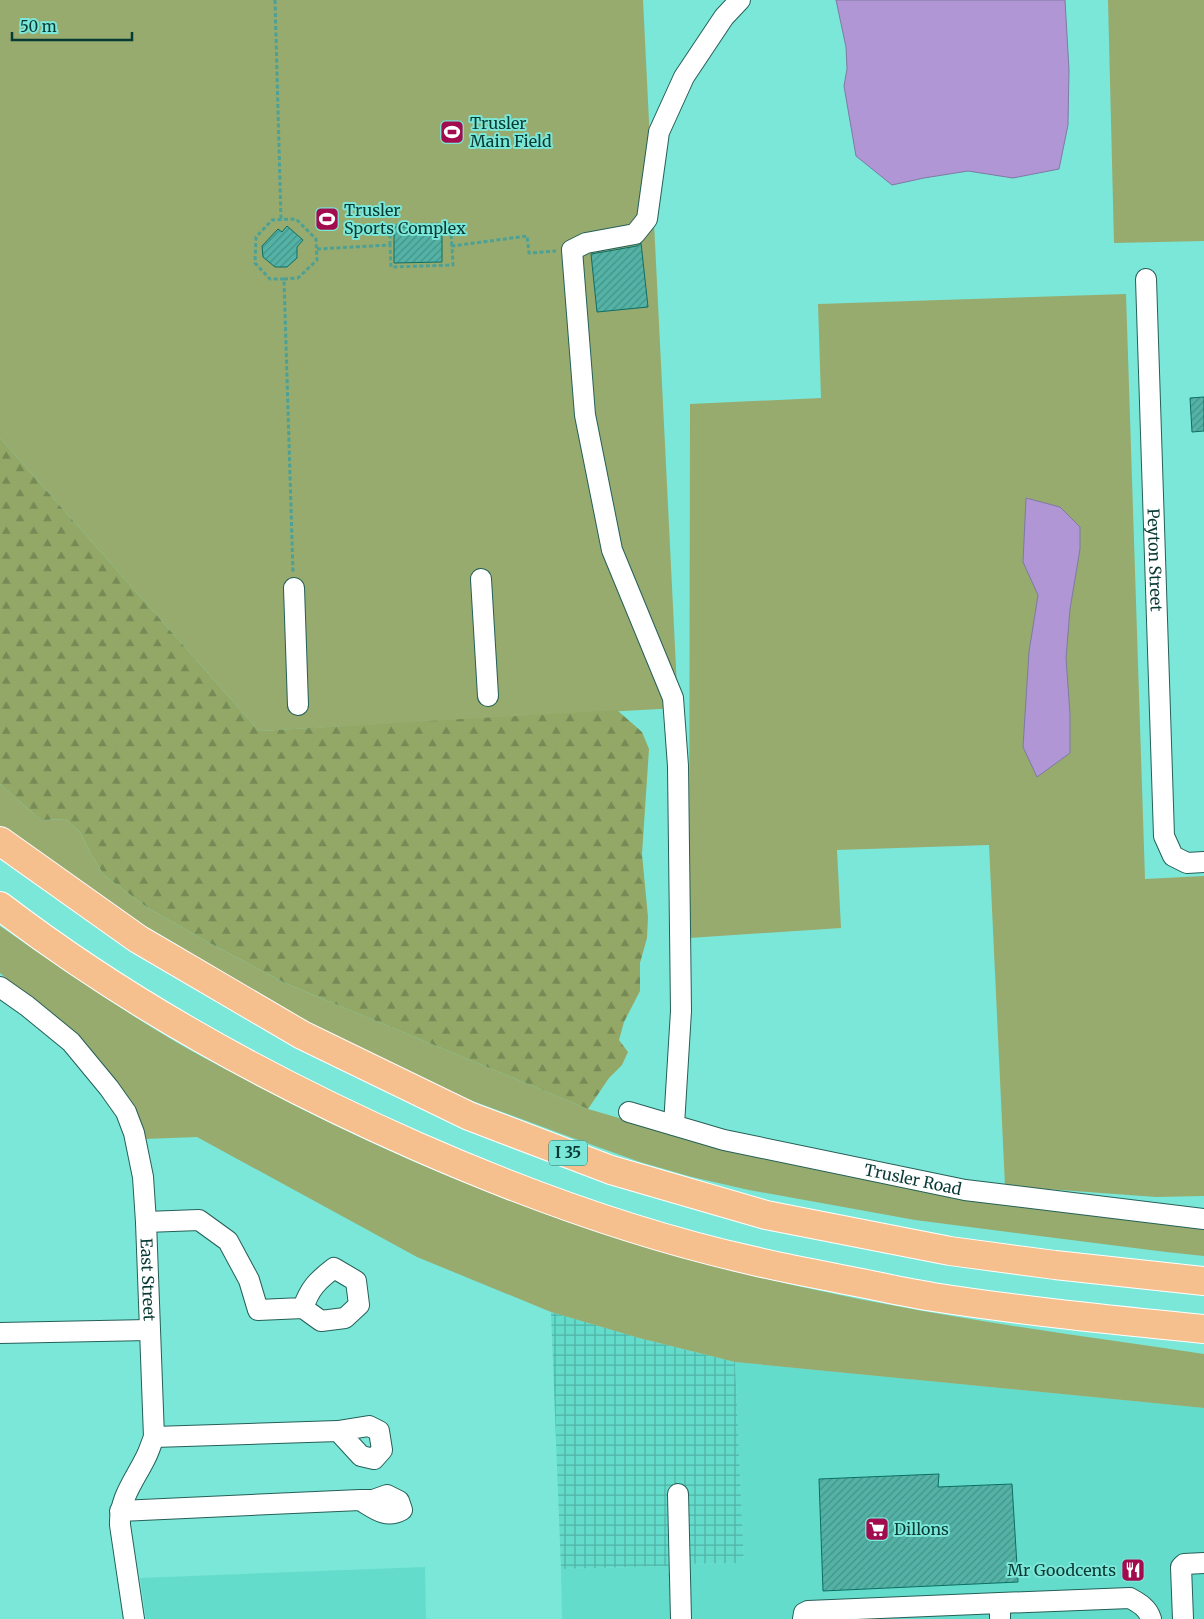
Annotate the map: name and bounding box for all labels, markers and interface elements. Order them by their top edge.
scale bar [12,10,132,42]
text: 50 m [20,17,57,36]
place label: Trusler Main Field [470,113,552,151]
sports icon: Trusler Main Field [439,119,465,145]
place label: Trusler Sports Complex [344,200,466,238]
sports icon: Trusler Sports Complex [314,206,340,232]
street label: Peyton Street [1143,508,1167,613]
road number: I 35 [549,1140,587,1166]
street label: Trusler Road [862,1159,964,1199]
street label: East Street [137,1238,160,1322]
supermarket icon: Dillons [864,1516,890,1542]
place label: Dillons [894,1519,949,1539]
restaurant icon: Mr Goodcents [1120,1557,1146,1583]
place label: Mr Goodcents [1007,1560,1116,1580]

